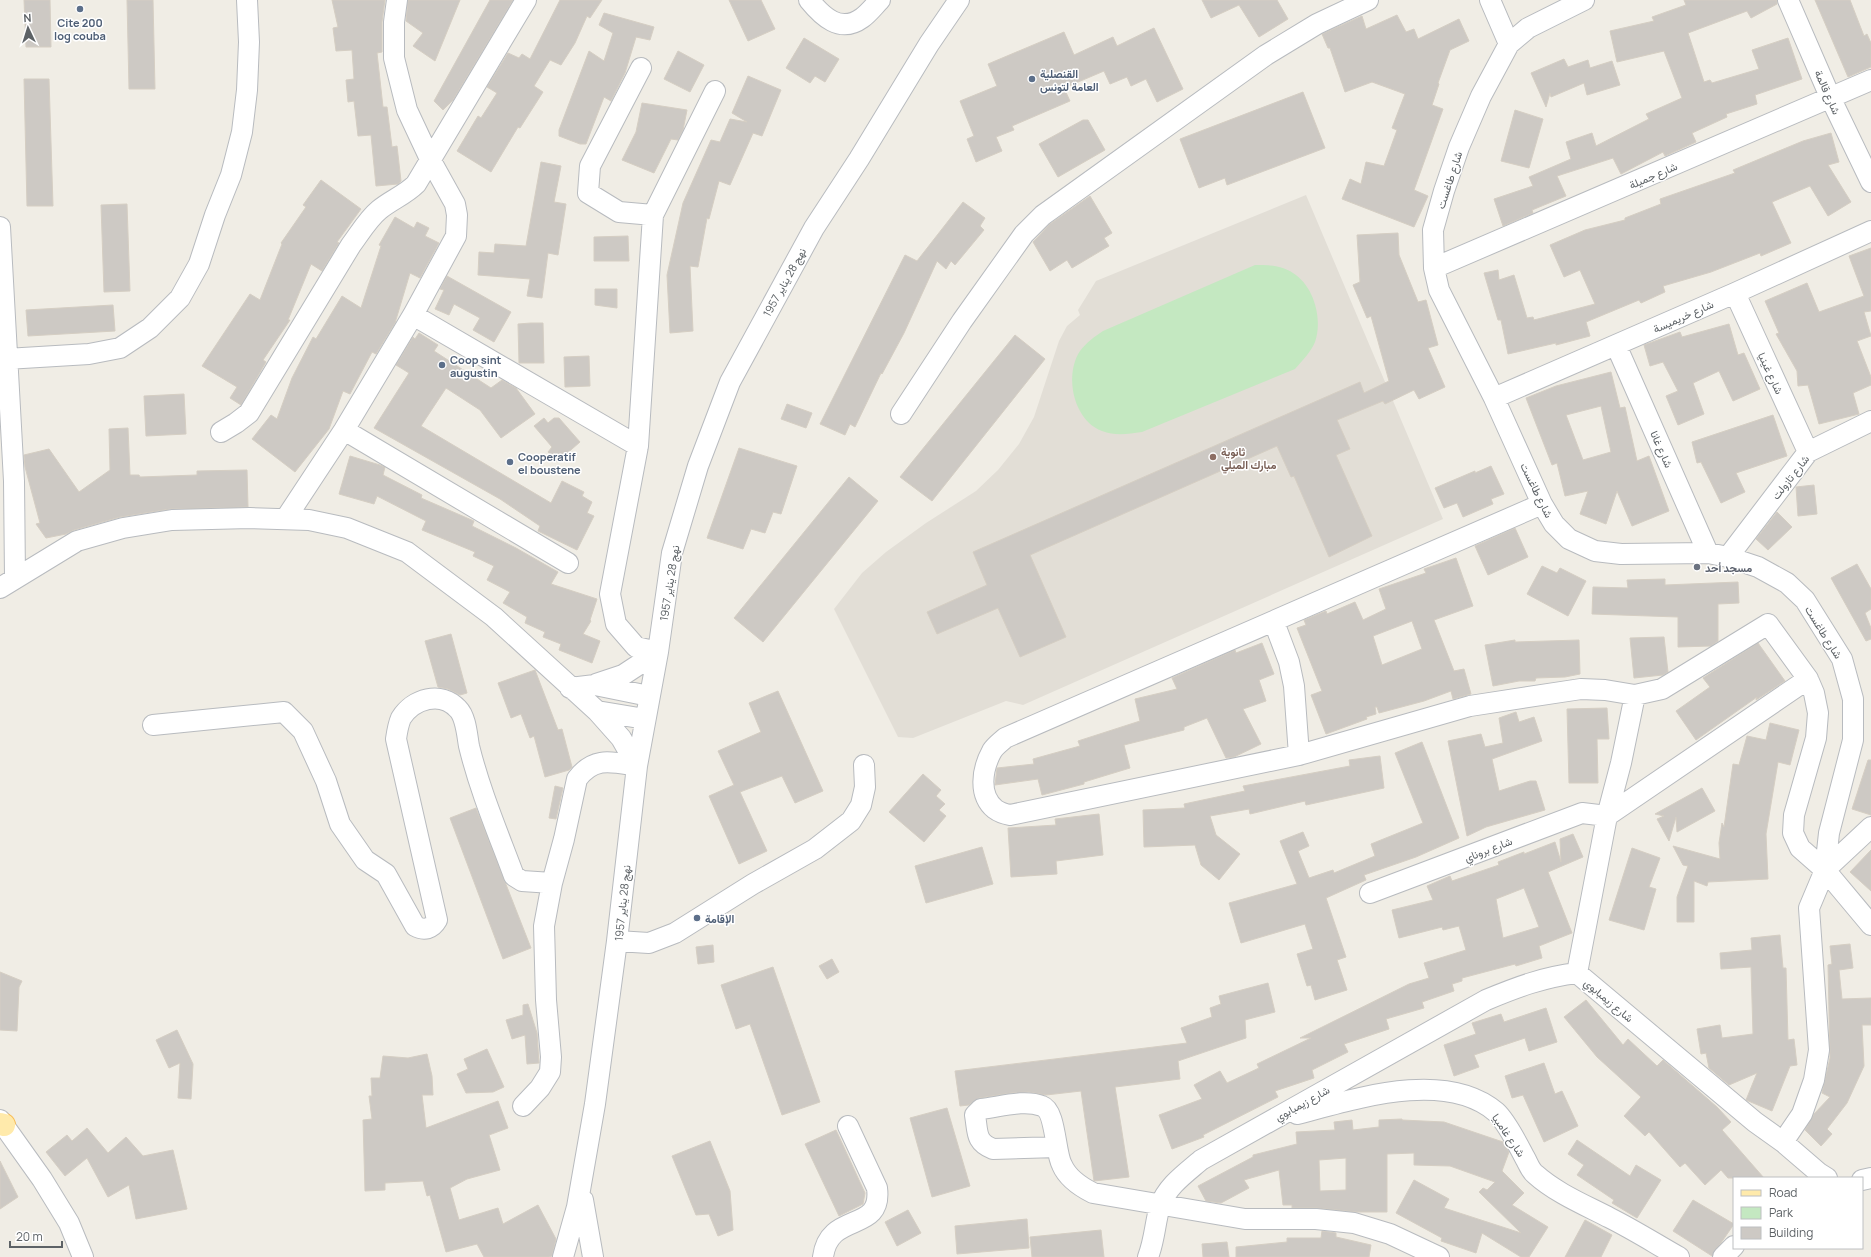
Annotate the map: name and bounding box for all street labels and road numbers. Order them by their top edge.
street label: شارع قالمة [1811,67,1845,117]
street label: شارع طاغست [1433,149,1466,211]
street label: شارع جميلة [1627,158,1680,193]
street label: نهج 28 يناير 1957 [759,245,810,320]
street label: شارع خريميسة [1650,296,1716,337]
street label: شارع غينيا [1754,350,1787,397]
street label: شارع غانا [1646,428,1677,471]
street label: شارع تازولت [1768,451,1813,503]
street label: شارع طاغست [1516,460,1557,521]
street label: نهج 28 يناير 1957 [656,544,683,622]
street label: شارع طاغست [1801,603,1846,662]
street label: شارع بروناي [1462,833,1516,868]
street label: نهج 28 يناير 1957 [611,864,634,942]
street label: شارع زيمبابوي [1579,975,1637,1028]
street label: شارع زيمبابوي [1272,1082,1334,1127]
street label: شارع غامبيا [1488,1110,1529,1161]

